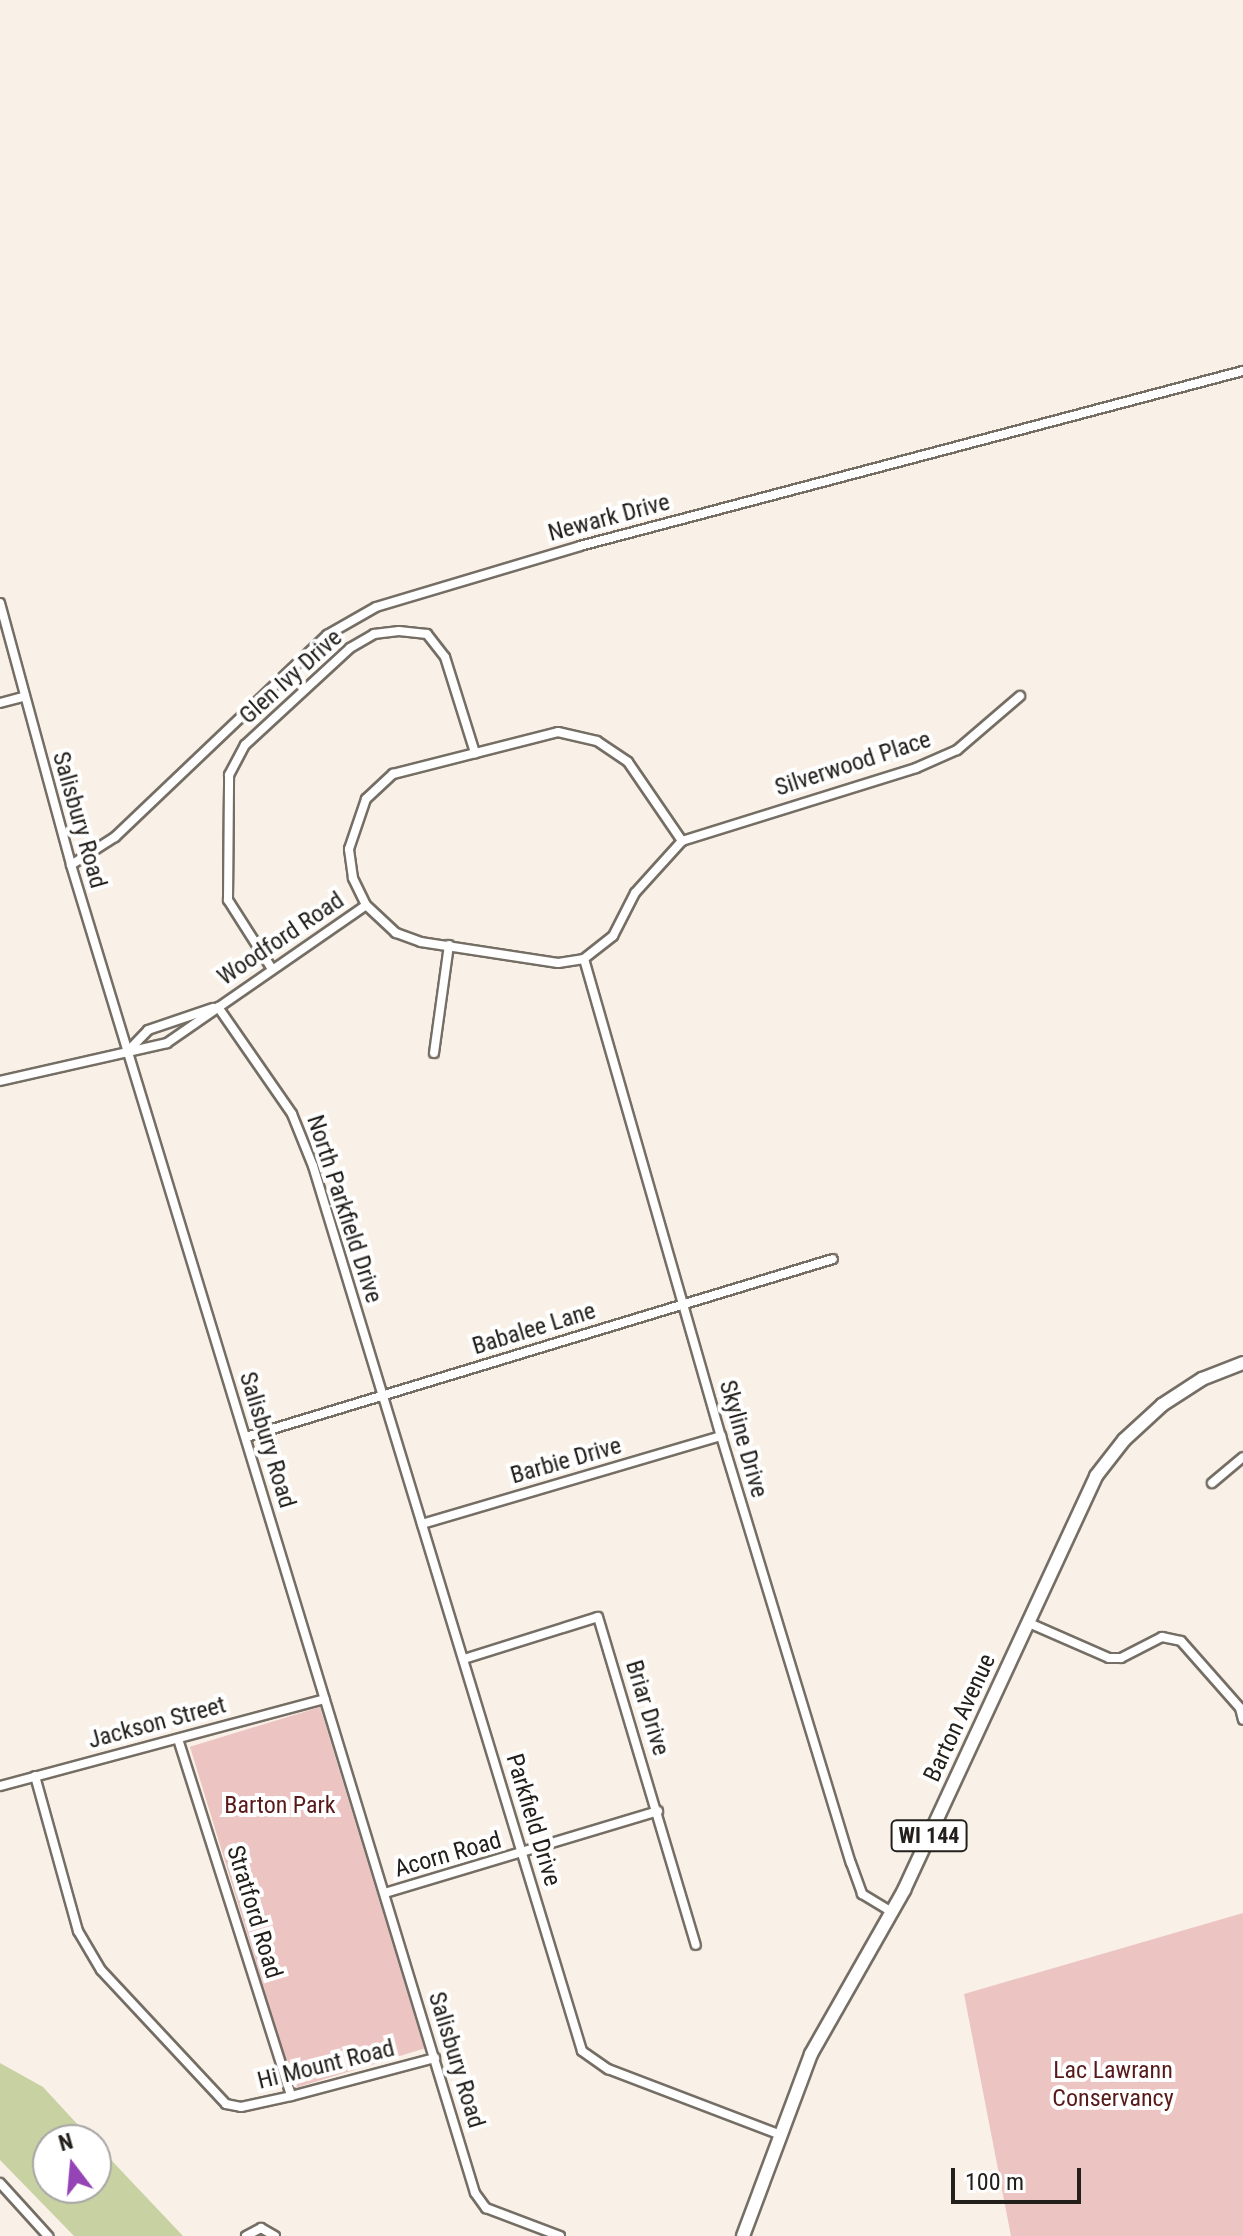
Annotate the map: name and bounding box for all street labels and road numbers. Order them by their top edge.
street label: Newark Drive [545,488,673,548]
street label: Glen Ivy Drive [234,624,348,730]
street label: Silverwood Place [771,725,935,803]
street label: Salisbury Road [46,748,112,892]
street label: Woodford Road [212,886,350,992]
street label: North Parkfield Drive [300,1112,388,1306]
street label: Babalee Lane [469,1297,599,1361]
street label: Salisbury Road [233,1369,301,1511]
street label: Skyline Drive [713,1377,773,1501]
street label: Barbie Drive [507,1431,625,1491]
street label: Barton Avenue [918,1650,1002,1786]
street label: Briar Drive [619,1657,675,1759]
street label: Jackson Street [85,1691,229,1755]
street label: Parkfield Drive [499,1750,567,1890]
road number: WI 144 [889,1818,969,1854]
street label: Acorn Road [391,1826,505,1884]
street label: Stratford Road [220,1842,288,1982]
street label: Salisbury Road [422,1989,490,2131]
street label: Hi Mount Road [255,2034,397,2096]

